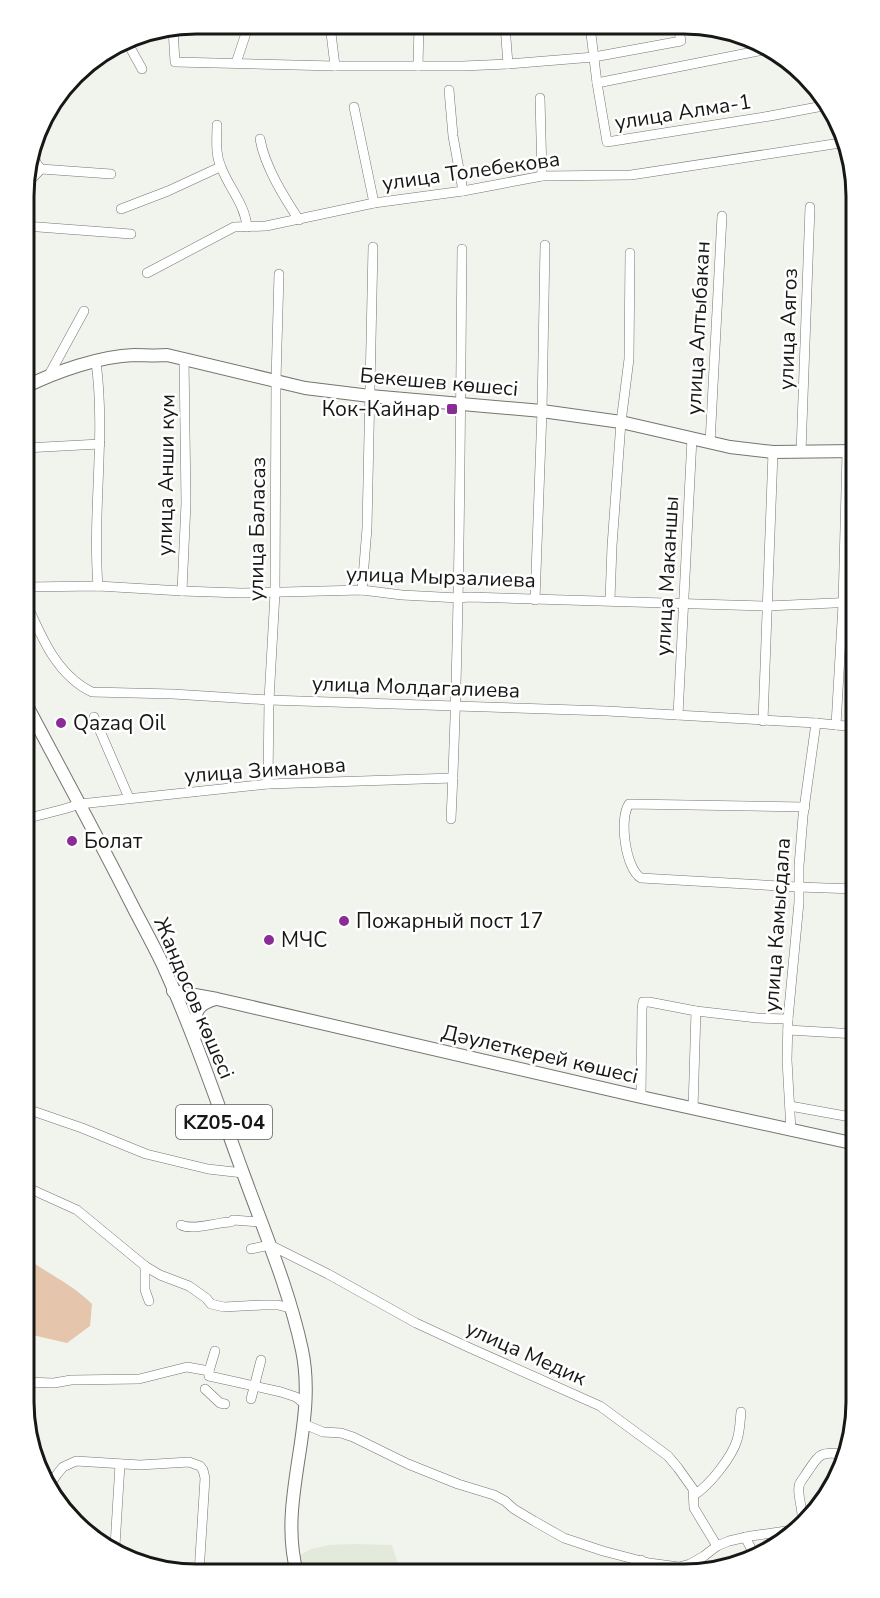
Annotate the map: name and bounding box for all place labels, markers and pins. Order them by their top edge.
place label: Кок-Кайнар [322,395,440,423]
marker: Кок-Кайнар [445,402,459,416]
place label: Qazaq Oil [73,709,167,737]
marker: Qazaq Oil [54,716,68,730]
place label: Болат [84,827,143,855]
marker: Болат [65,834,79,848]
place label: Пожарный пост 17 [356,907,543,935]
marker: Пожарный пост 17 [337,914,351,928]
place label: МЧС [281,926,327,954]
marker: МЧС [262,933,276,947]

